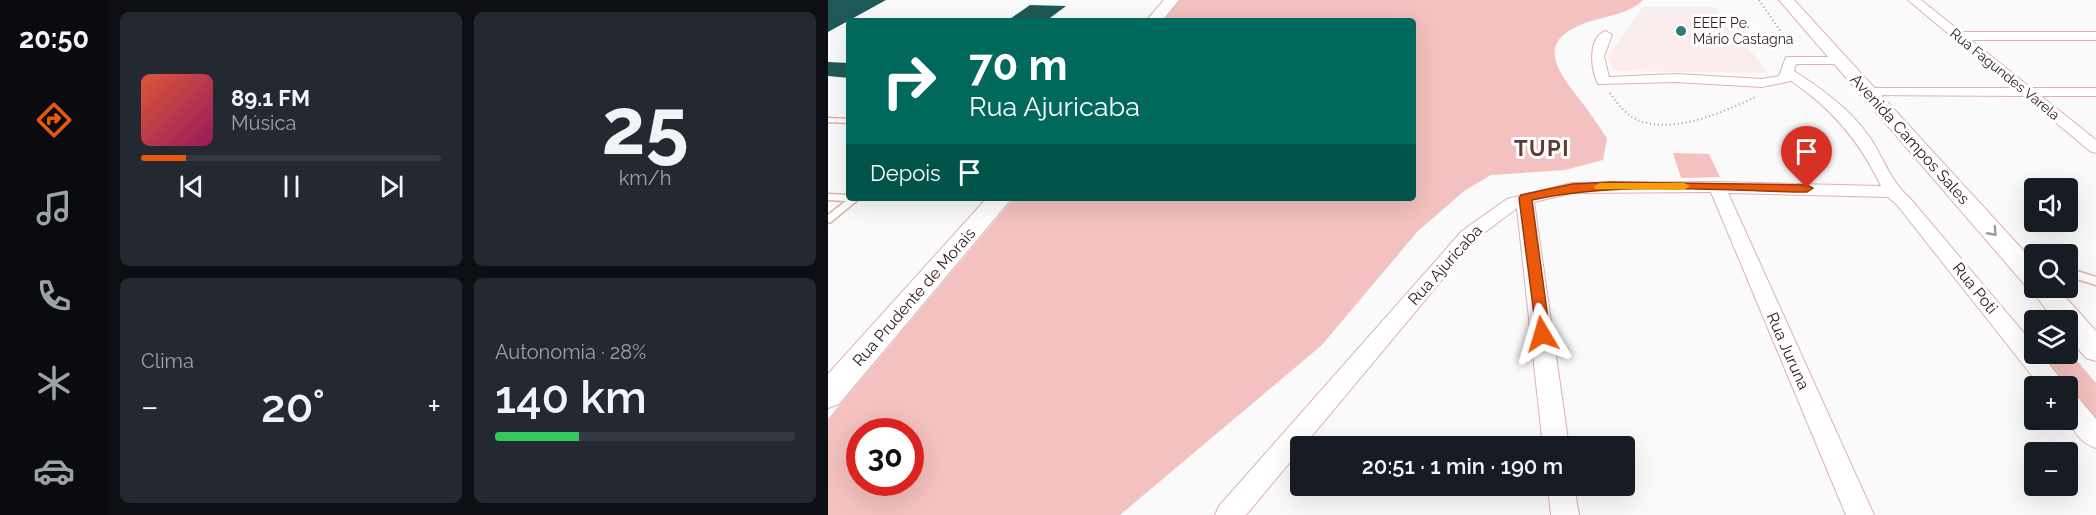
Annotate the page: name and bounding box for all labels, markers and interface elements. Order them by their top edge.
place label: EEEF Pe. Mário Castagna [1693,15,1793,47]
text: 20:50 [19,23,89,54]
marker: EEEF Pe. Mário Castagna [1674,24,1688,38]
street label: Rua Fagundes Varela [1947,25,2063,123]
text: 70 m [969,41,1068,90]
icon: right [870,42,948,120]
street label: Avenida Campos Sales [1846,70,1974,208]
text: 25 [601,81,689,172]
text: 89.1 FM [231,85,310,111]
text: Rua Ajuricaba [969,91,1140,122]
icon: directions [33,99,75,141]
text: Música [231,111,296,135]
pin [1781,126,1832,188]
district label: TUPI [1514,135,1570,161]
icon: arrive [1790,135,1823,168]
icon: arrive [953,156,986,189]
text: Depois [870,160,941,186]
text: km/h [619,166,671,190]
icon: previous [175,170,208,203]
icon: pause [275,170,308,203]
icon: next [375,170,408,203]
map controls [2024,178,2078,496]
button: sound [2024,178,2078,232]
icon: music [33,187,75,229]
street label: Rua Ajuricaba [1404,221,1486,309]
street label: Rua Prudente de Morais [849,224,980,370]
one-way arrow [1986,225,1997,236]
button: search [2024,244,2078,298]
street label: Rua Poti [1949,258,2001,318]
icon: phone [33,275,75,317]
position arrow [1510,302,1574,366]
street label: Rua Juruna [1763,309,1813,393]
button: layers [2024,310,2078,364]
text: Autonomia · 28% [495,340,646,364]
text: Clima [141,349,194,373]
icon: climate [33,362,75,404]
text: 140 km [495,371,647,424]
button: + [2024,376,2078,430]
text: 20° [261,380,325,433]
text: − [141,387,159,426]
text: + [427,387,441,426]
speed limit sign: 30 [846,418,924,496]
button: − [2024,442,2078,496]
icon: car [33,450,75,492]
text: 20:51 · 1 min · 190 m [1362,453,1563,479]

